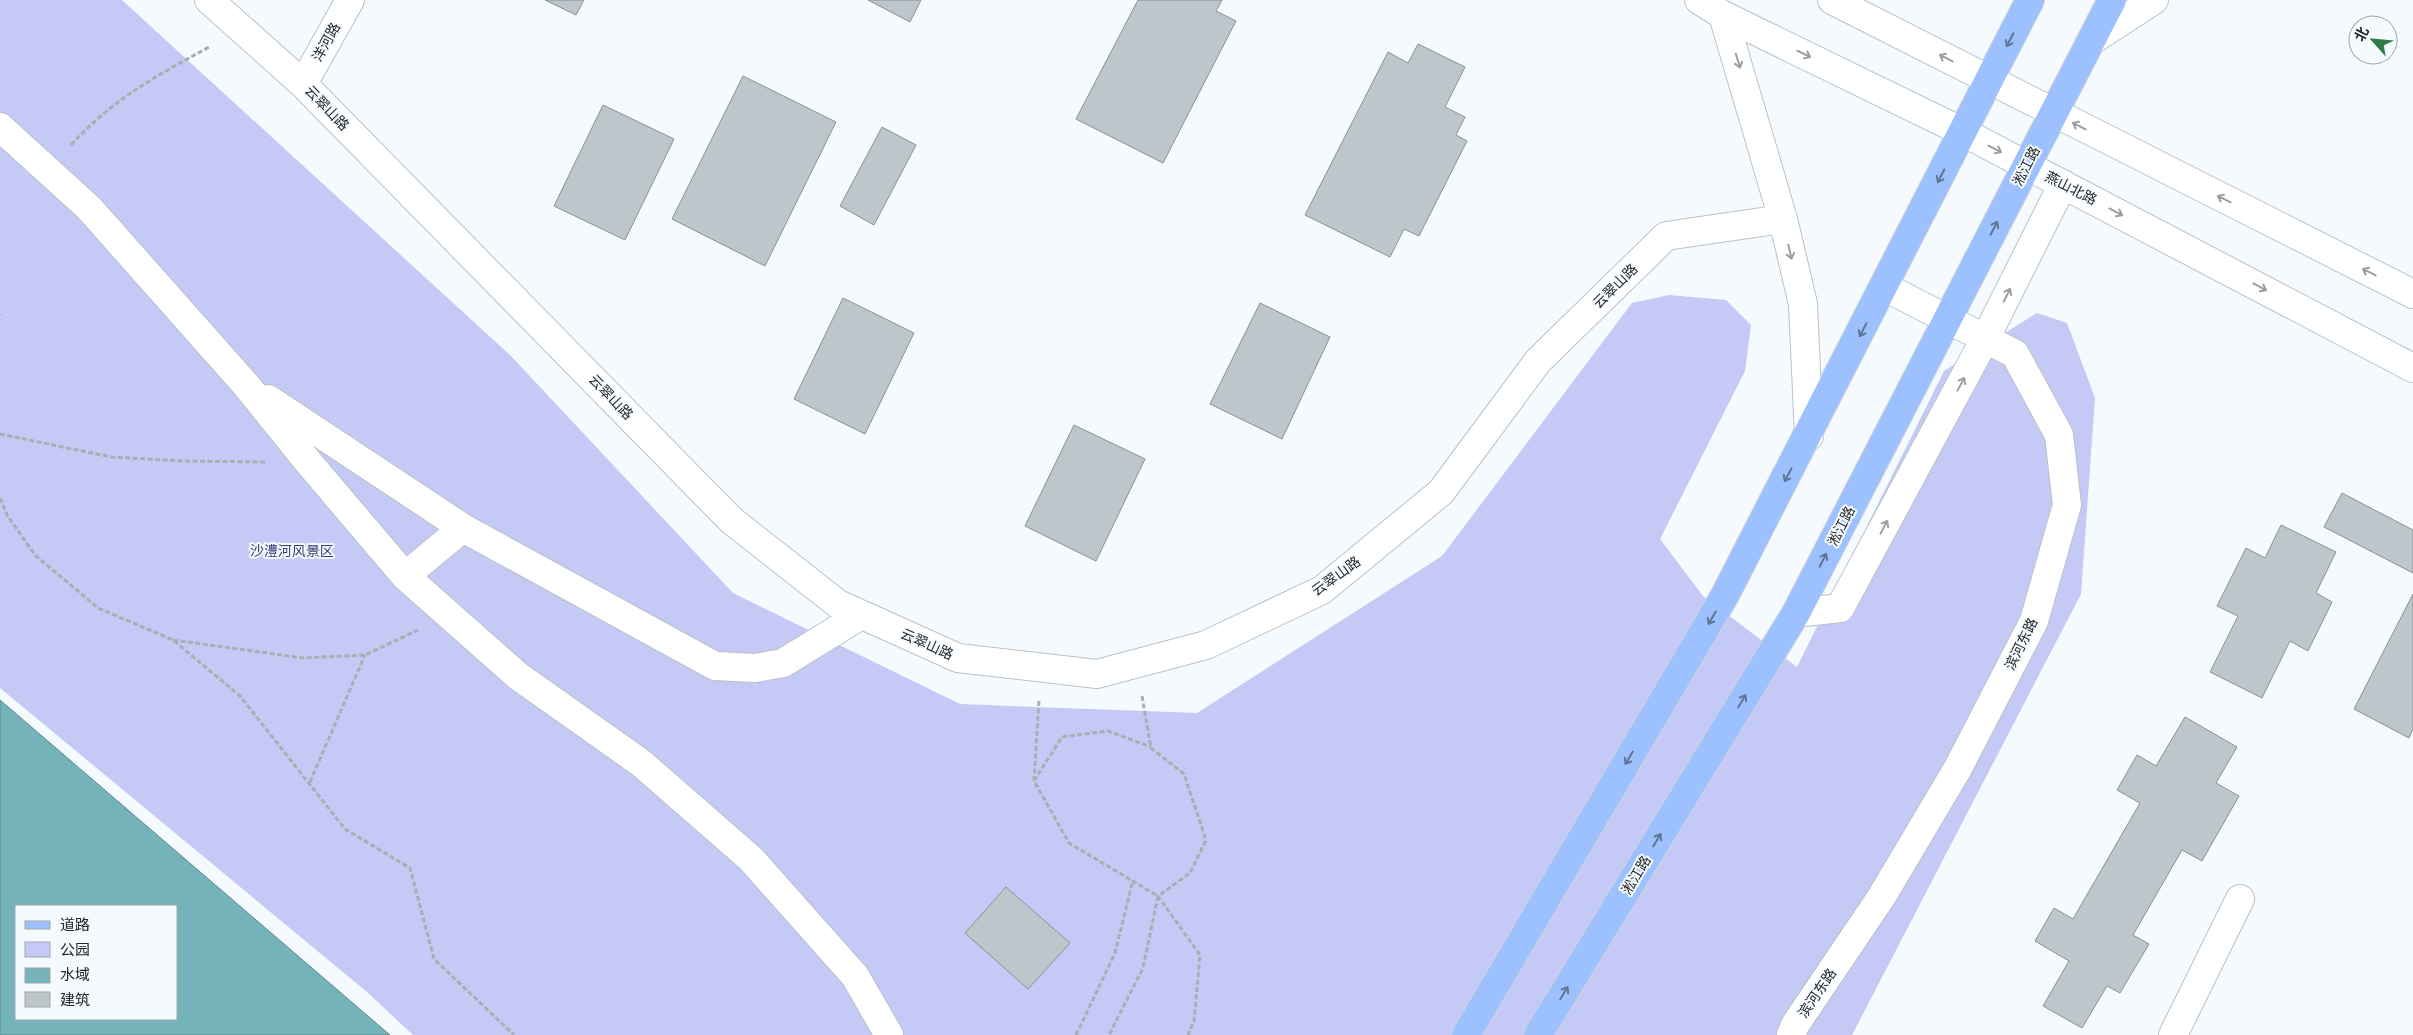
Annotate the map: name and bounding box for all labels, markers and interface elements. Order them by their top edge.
north arrow [2348,15,2398,65]
street label: 洋河路 [309,20,343,64]
text: 北 [2351,24,2372,44]
one-way arrow [2005,33,2015,48]
one-way arrow [1796,50,1811,60]
one-way arrow [1733,53,1743,69]
one-way arrow [1939,53,1954,62]
street label: 云翠山路 [302,82,352,134]
one-way arrow [2072,121,2087,131]
street label: 淞江路 [2009,144,2043,188]
one-way arrow [1987,145,2002,154]
one-way arrow [1936,168,1945,183]
street label: 燕山北路 [2042,168,2100,208]
one-way arrow [2217,194,2232,204]
one-way arrow [2108,208,2123,217]
one-way arrow [1989,221,1999,236]
one-way arrow [1786,243,1796,259]
street label: 云翠山路 [1590,261,1640,311]
one-way arrow [2362,267,2377,277]
one-way arrow [2252,283,2267,292]
one-way arrow [2003,288,2012,303]
one-way arrow [1858,323,1868,338]
street label: 云翠山路 [586,371,636,423]
one-way arrow [1956,376,1966,391]
one-way arrow [1783,467,1792,482]
street label: 淞江路 [1824,504,1858,548]
one-way arrow [1880,520,1889,535]
park label: 沙澧河风景区 [250,543,334,559]
street label: 云翠山路 [1309,553,1363,599]
one-way arrow [1818,553,1828,568]
one-way arrow [1706,611,1716,625]
street label: 滨河东路 [2002,615,2040,673]
street label: 云翠山路 [898,625,956,663]
one-way arrow [1738,695,1748,709]
one-way arrow [1624,751,1634,765]
one-way arrow [1653,833,1663,847]
street label: 淞江路 [1618,853,1654,897]
legend [15,905,178,1020]
text: 道路 [60,916,90,933]
text: 公园 [60,941,90,958]
street label: 滨河东路 [1795,965,1839,1021]
text: 水域 [60,966,90,983]
one-way arrow [1559,987,1569,1001]
text: 建筑 [60,991,90,1008]

